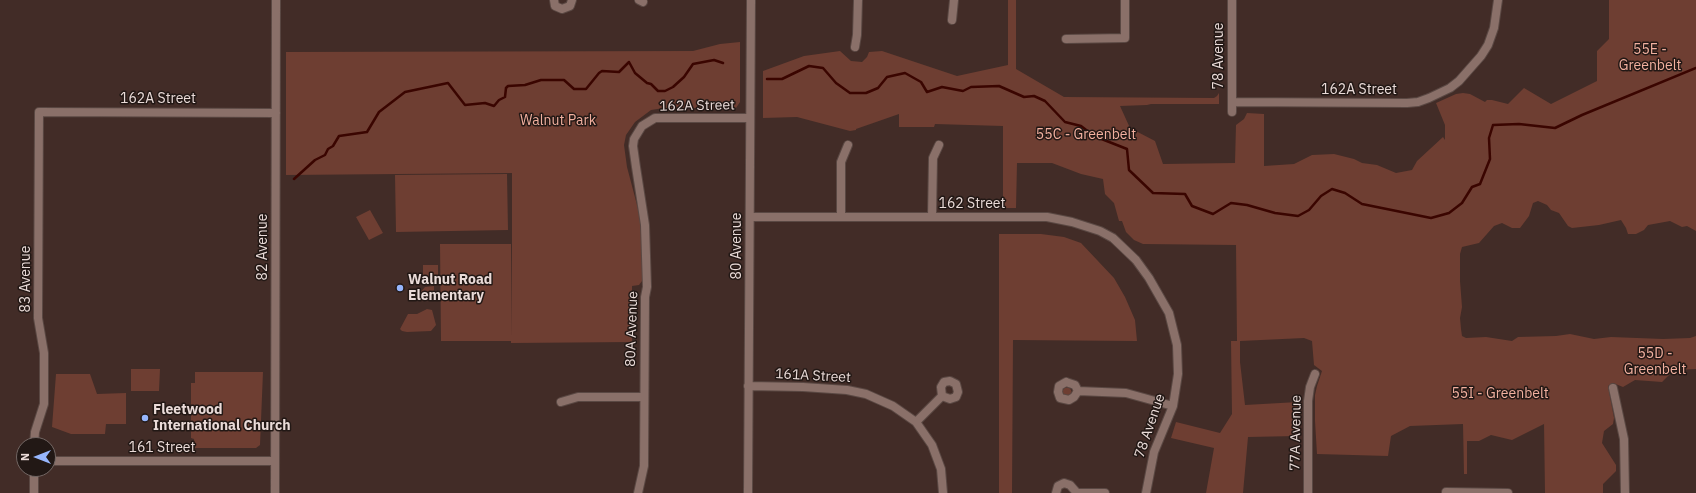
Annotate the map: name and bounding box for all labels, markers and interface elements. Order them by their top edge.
street label: 78 Avenue [1211,23,1227,89]
park label: 55E - Greenbelt [1619,42,1681,74]
street label: 162A Street [1321,82,1397,98]
street label: 162A Street [120,91,196,107]
street label: 162A Street [659,97,735,115]
park label: Walnut Park [520,113,596,129]
park label: 55C - Greenbelt [1036,127,1136,143]
street label: 162 Street [939,196,1005,212]
street label: 80 Avenue [729,213,745,279]
street label: 82 Avenue [255,214,271,280]
street label: 83 Avenue [18,246,34,312]
place label: Walnut Road Elementary [408,272,492,304]
marker: Walnut Road Elementary [395,283,405,293]
street label: 80A Avenue [622,291,642,367]
park label: 55D - Greenbelt [1624,346,1686,378]
street label: 161A Street [775,366,851,386]
park label: 55I - Greenbelt [1451,386,1549,402]
street label: 78 Avenue [1131,392,1169,460]
street label: 77A Avenue [1287,395,1305,471]
place label: Fleetwood International Church [153,402,291,434]
marker: Fleetwood International Church [140,413,150,423]
north arrow [16,437,56,477]
street label: 161 Street [129,440,195,456]
text: N [18,453,32,461]

